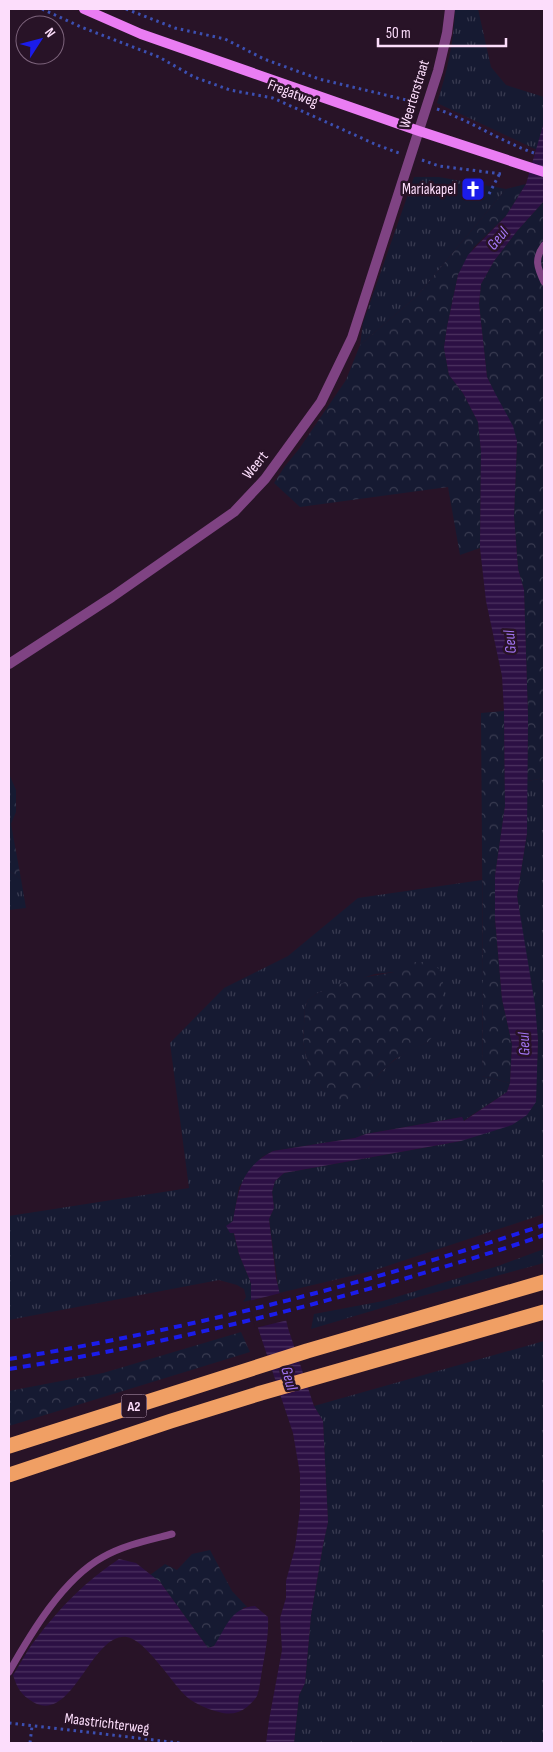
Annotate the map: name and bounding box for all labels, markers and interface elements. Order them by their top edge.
north arrow [15,15,65,65]
scale bar [378,15,506,47]
text: 50 m [386,24,411,43]
text: N [41,25,59,41]
street label: Weerterstraat [395,57,434,131]
street label: Fregatweg [265,75,321,112]
church icon: Mariakapel [460,176,486,202]
place label: Mariakapel [402,180,456,199]
water label: Geul [483,223,514,254]
street label: Weert [238,447,273,483]
water label: Geul [500,628,521,654]
water label: Geul [515,1031,534,1056]
water label: Geul [276,1364,301,1393]
road number: A2 [122,1394,146,1418]
street label: Maastrichterweg [63,1709,151,1738]

